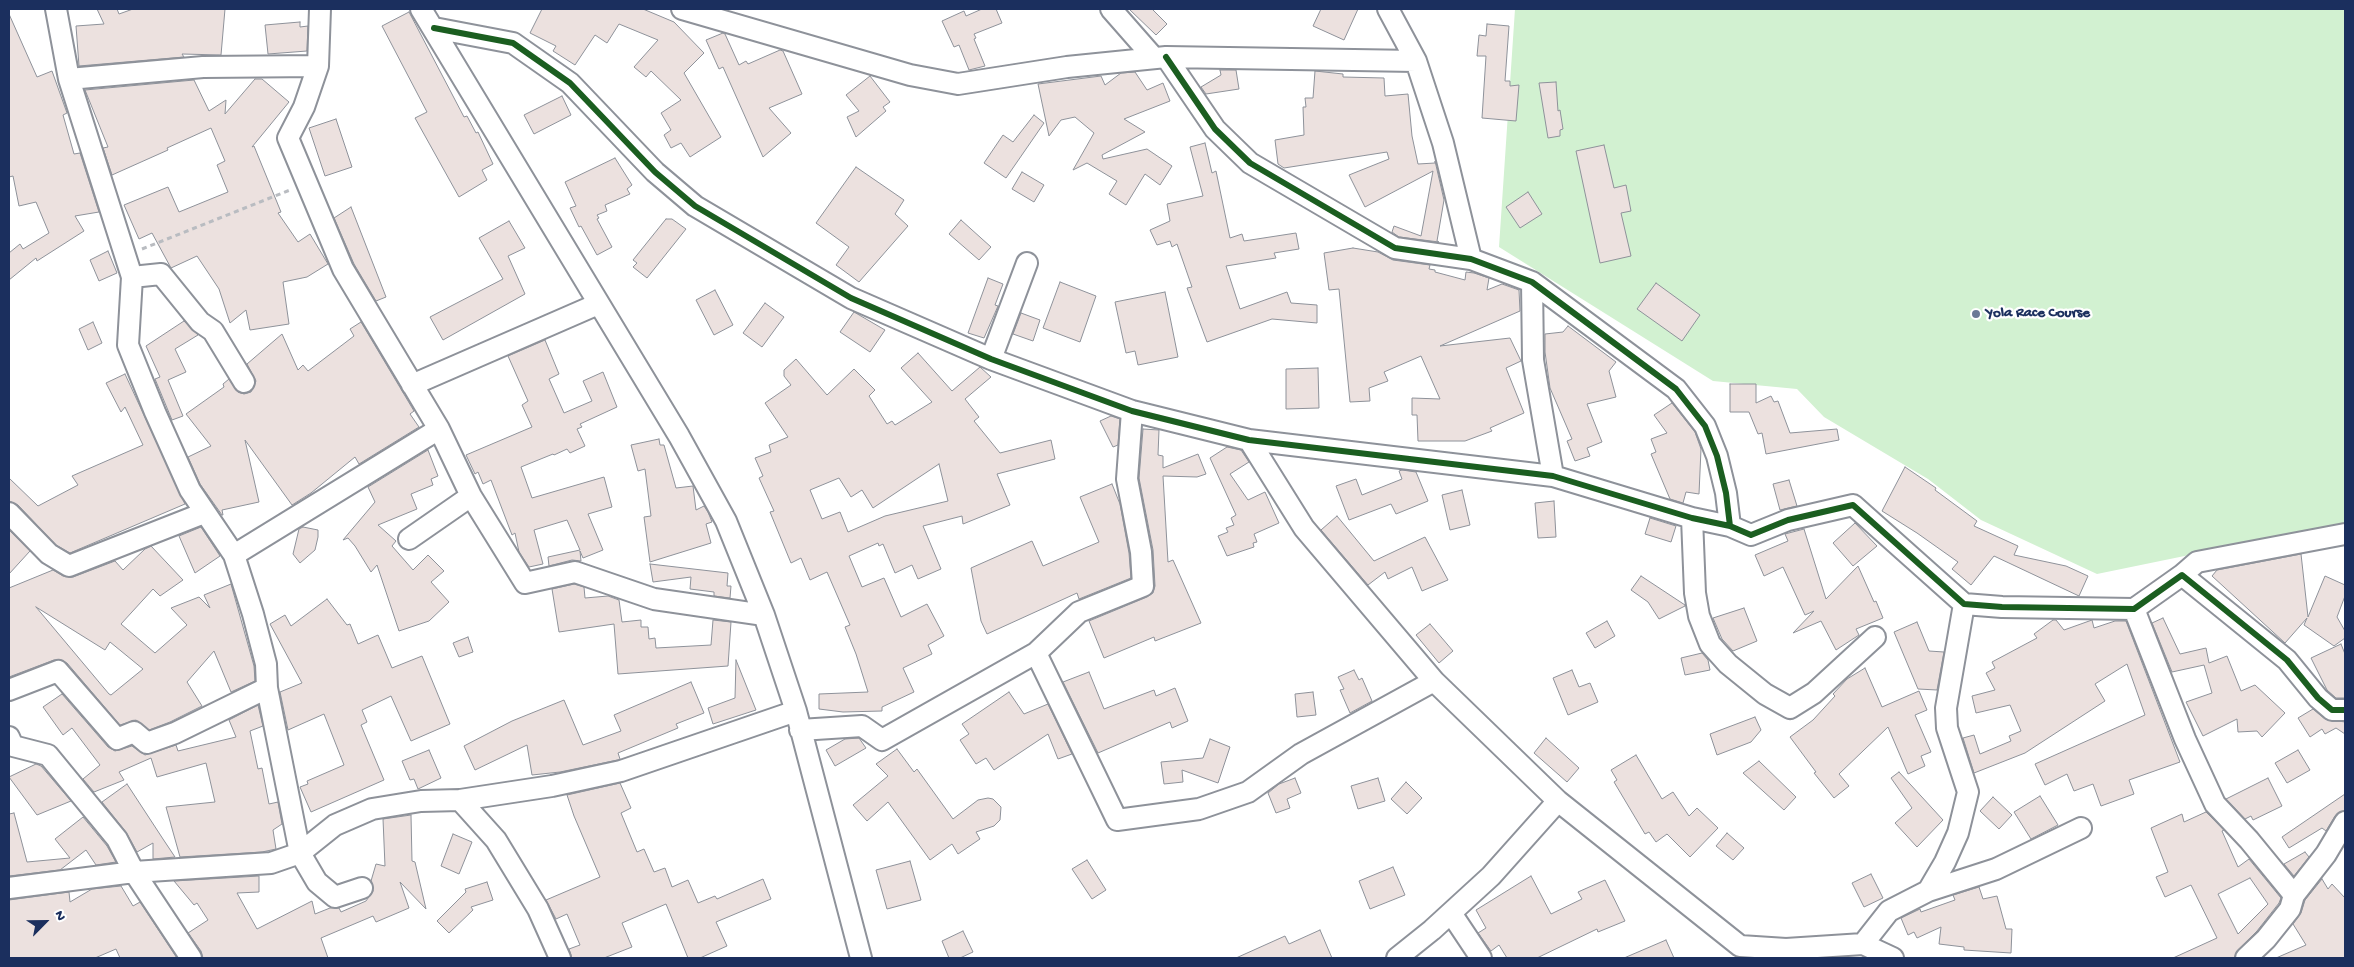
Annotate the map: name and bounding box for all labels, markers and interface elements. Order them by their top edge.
place label: Yola Race Course [1986,305,2090,323]
marker: Yola Race Course [1970,308,1982,320]
north arrow [20,897,70,947]
text: N [50,908,69,923]

